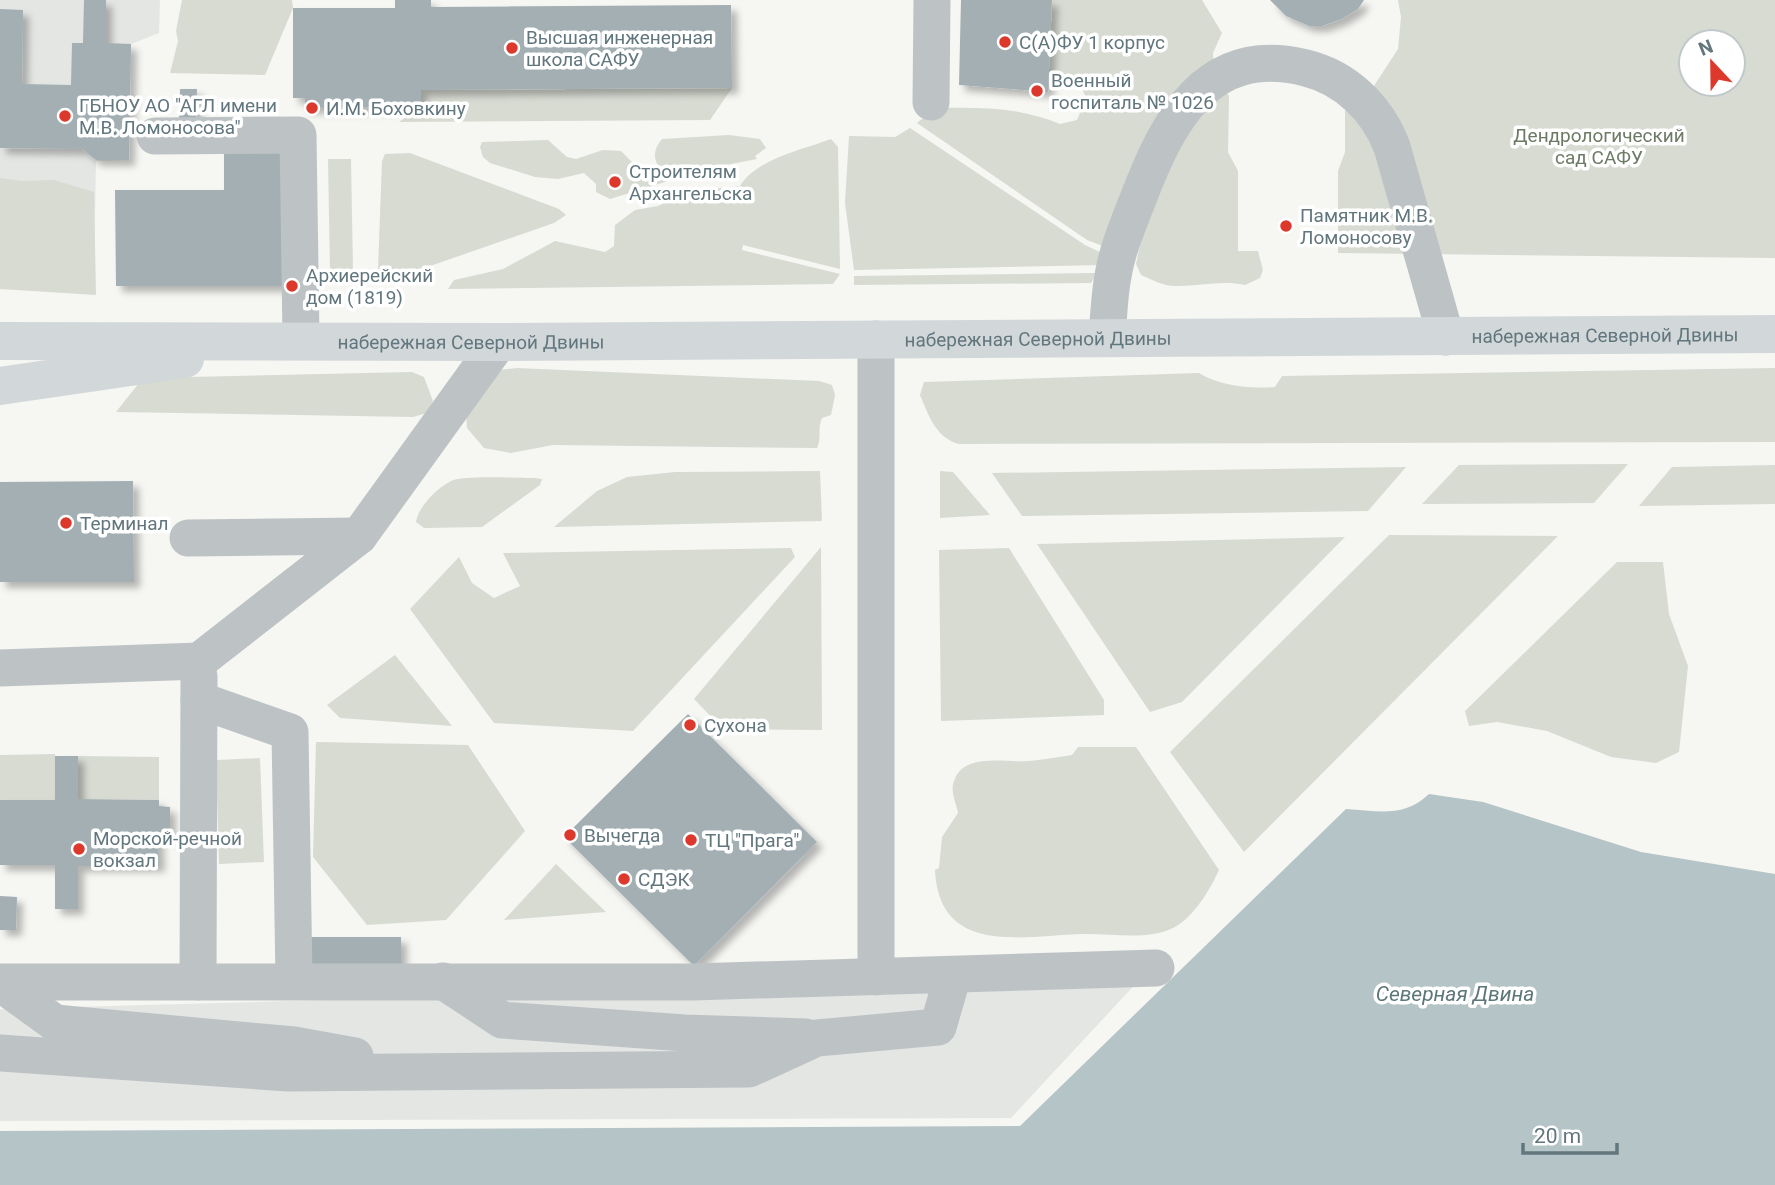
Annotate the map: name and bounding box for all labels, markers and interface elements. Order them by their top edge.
place label: Высшая инженерная школа САФУ [526,26,713,71]
north arrow [1677,28,1747,98]
place label: С(А)ФУ 1 корпус [1019,31,1165,54]
marker: С(А)ФУ 1 корпус [997,34,1013,50]
text: N [1695,35,1716,61]
marker: Высшая инженерная школа САФУ [504,40,520,56]
place label: Военный госпиталь № 1026 [1051,69,1214,114]
marker: Военный госпиталь № 1026 [1029,83,1045,99]
place label: ГБНОУ АО "АГЛ имени М.В. Ломоносова" [79,94,277,139]
place label: И.М. Боховкину [326,97,466,120]
marker: И.М. Боховкину [304,100,320,116]
marker: ГБНОУ АО "АГЛ имени М.В. Ломоносова" [57,108,73,124]
park label: Дендрологический сад САФУ [1513,124,1685,169]
place label: Строителям Архангельска [629,160,752,205]
marker: Строителям Архангельска [607,174,623,190]
place label: Памятник М.В. Ломоносову [1300,204,1433,249]
marker: Памятник М.В. Ломоносову [1278,218,1294,234]
place label: Архиерейский дом (1819) [306,264,433,309]
marker: Архиерейский дом (1819) [284,278,300,294]
street label: набережная Северной Двины [1471,323,1739,347]
street label: набережная Северной Двины [904,326,1172,351]
street label: набережная Северной Двины [337,330,605,354]
place label: Терминал [80,512,169,535]
marker: Терминал [58,515,74,531]
place label: Сухона [704,714,767,737]
marker: Сухона [682,717,698,733]
place label: Вычегда [584,824,660,847]
place label: Морской-речной вокзал [93,827,242,872]
marker: Вычегда [562,827,578,843]
place label: ТЦ "Прага" [705,829,799,852]
marker: ТЦ "Прага" [683,832,699,848]
marker: Морской-речной вокзал [71,841,87,857]
place label: СДЭК [638,868,690,891]
marker: СДЭК [616,871,632,887]
water label: Северная Двина [1376,982,1534,1006]
scale bar [1523,1112,1618,1156]
text: 20 m [1534,1124,1581,1148]

